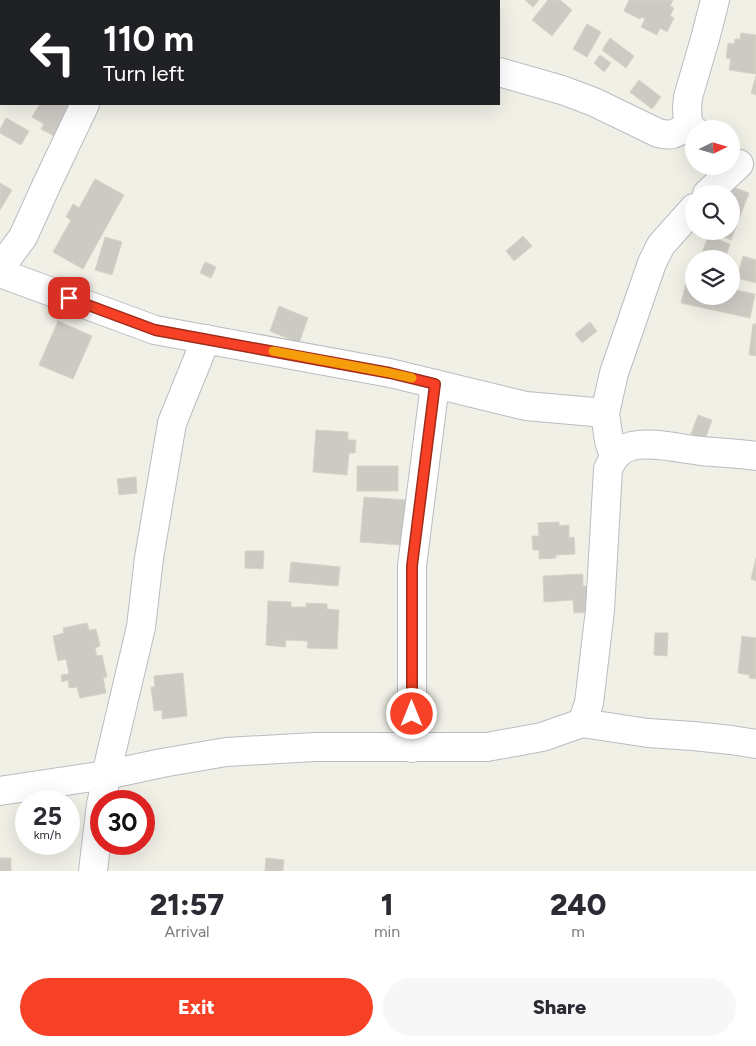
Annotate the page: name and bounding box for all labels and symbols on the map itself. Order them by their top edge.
north arrow [685,120,740,175]
pin [48,277,90,319]
position arrow [385,687,437,739]
speed limit sign: 30 [90,790,155,855]

